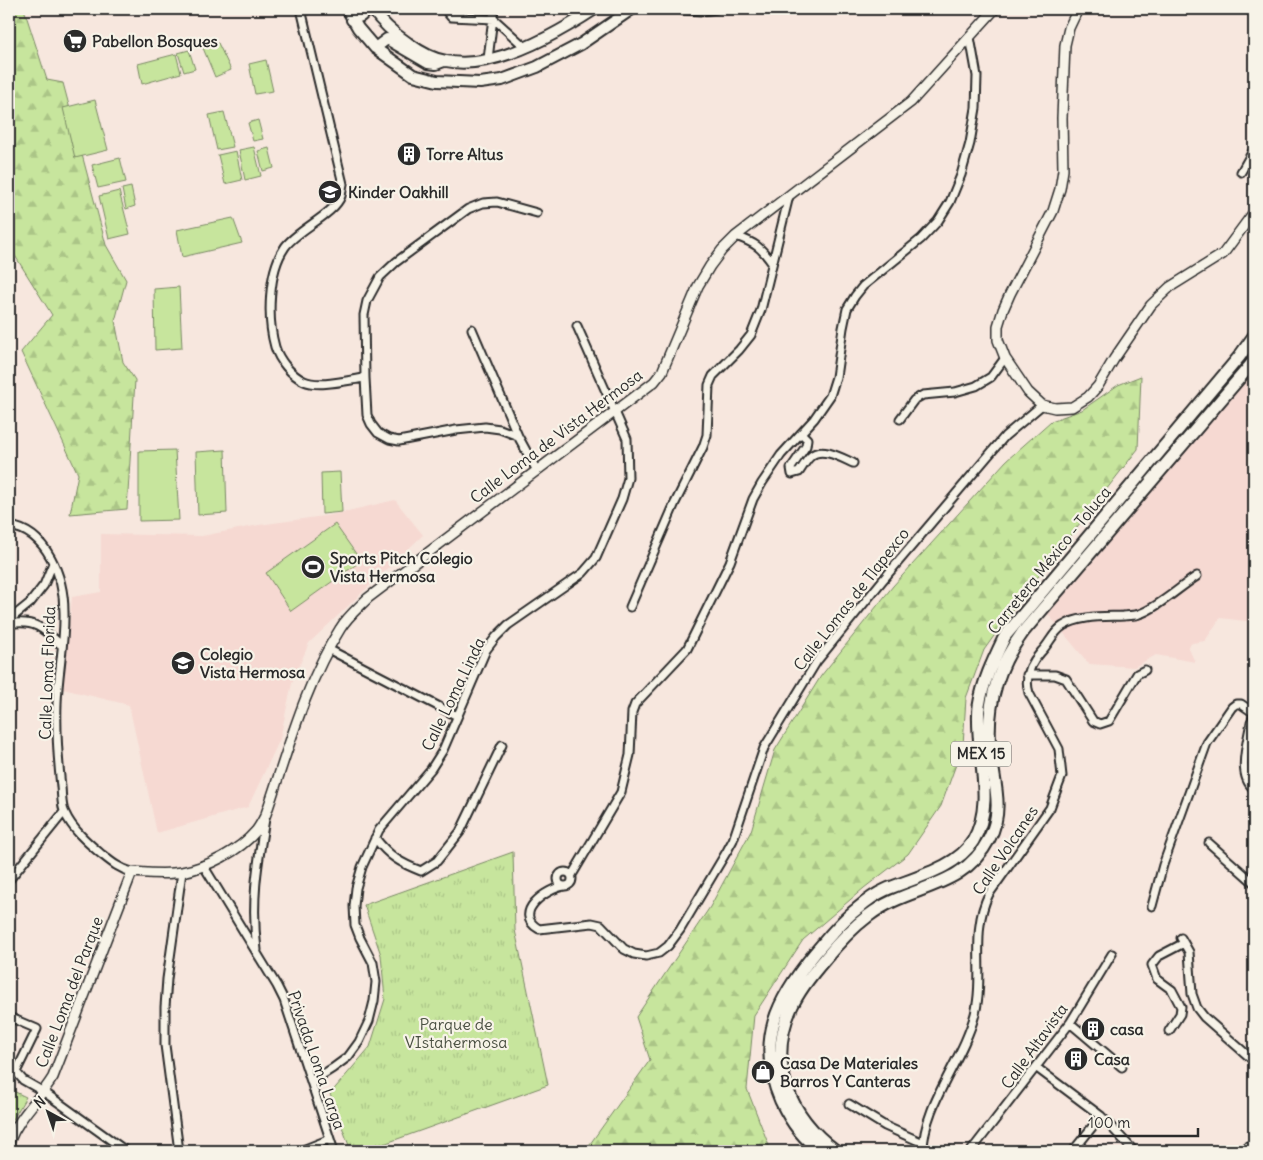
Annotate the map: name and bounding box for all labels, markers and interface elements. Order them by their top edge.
supermarket icon: Pabellon Bosques [62,28,88,54]
place label: Pabellon Bosques [92,31,218,52]
building icon: Torre Altus [396,141,422,167]
place label: Torre Altus [426,144,503,164]
school or university icon: Kinder Oakhill [317,179,343,205]
place label: Kinder Oakhill [348,182,449,202]
street label: Calle Loma de Vista Hermosa [466,365,646,507]
street label: Carretera México - Toluca [983,482,1115,638]
street label: Calle Lomas de Tlapexco [789,523,913,675]
place label: Sports Pitch Colegio Vista Hermosa [330,548,473,586]
sports icon: Sports Pitch Colegio Vista Hermosa [300,554,326,580]
street label: Calle Loma Florida [35,606,59,740]
street label: Calle Loma Linda [417,634,489,754]
place label: Colegio Vista Hermosa [200,644,305,682]
school or university icon: Colegio Vista Hermosa [170,650,196,676]
road number: MEX 15 [951,742,1011,766]
street label: Calle Volcanes [968,802,1042,898]
street label: Calle Loma del Parque [31,914,107,1070]
street label: Privada Loma Larga [284,988,350,1132]
street label: Calle Altavista [996,999,1072,1093]
park label: Parque de VIstahermosa [405,1014,507,1052]
building icon: casa [1080,1016,1106,1042]
place label: casa [1110,1019,1144,1039]
building icon: Casa [1063,1046,1089,1072]
place label: Casa [1094,1049,1130,1069]
place label: Casa De Materiales Barros Y Canteras [780,1053,918,1091]
shop icon: Casa De Materiales Barros Y Canteras [750,1059,776,1085]
north arrow [22,1088,72,1138]
text: N [30,1092,49,1112]
scale bar [1080,1105,1198,1137]
text: 100 m [1088,1113,1130,1132]

